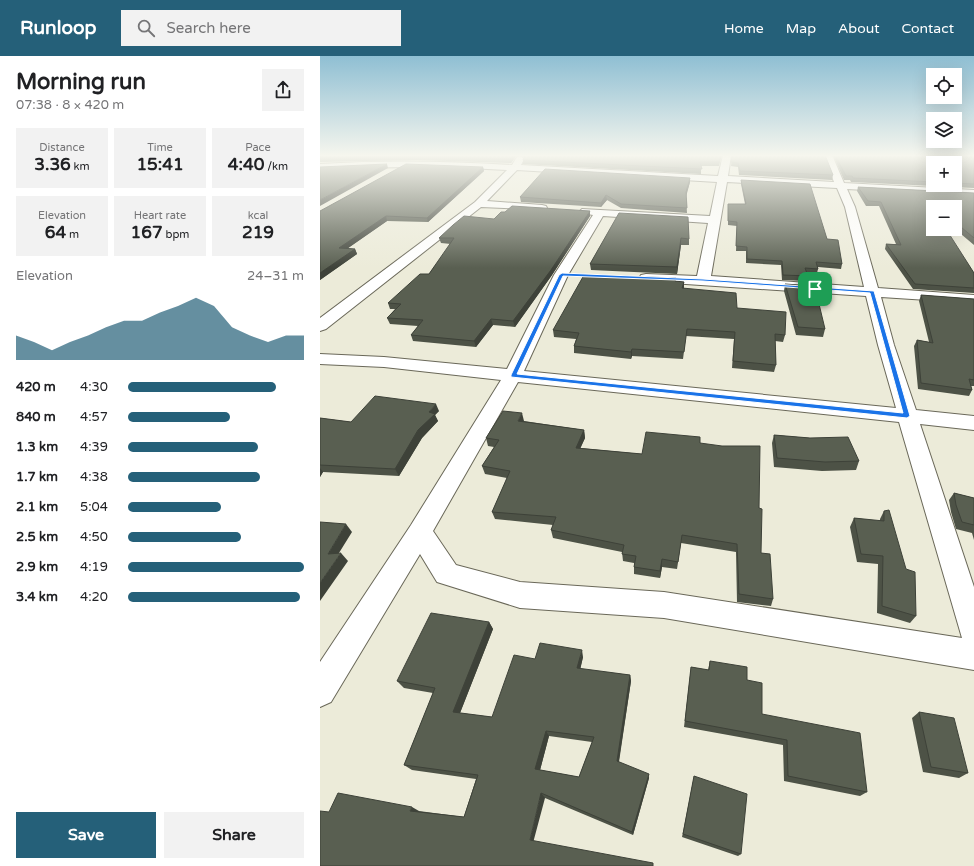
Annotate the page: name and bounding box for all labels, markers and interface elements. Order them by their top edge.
search box [121,10,401,46]
text: Runloop [20,17,97,39]
icon: search [135,17,157,39]
text: Search here [167,19,251,37]
text: Home [724,20,764,37]
text: Map [786,20,816,37]
text: About [838,20,880,37]
text: Contact [902,20,954,37]
map controls [926,68,962,236]
button: locate [926,68,962,104]
text: Morning run [16,69,146,95]
button: share [262,69,304,111]
text: 07:38 · 8 × 420 m [16,97,124,113]
button: layers [926,112,962,148]
text: Distance [39,141,85,154]
text: Time [147,141,173,154]
text: Pace [245,141,271,154]
text: 3.36 [34,154,71,175]
text: 15:41 [136,154,184,175]
text: 4:40 [228,154,264,175]
button: + [926,156,962,192]
text: km [71,160,90,173]
text: /km [264,160,288,173]
button: − [926,200,962,236]
text: Elevation [38,209,86,222]
text: Heart rate [134,209,186,222]
text: kcal [248,209,268,222]
text: 64 [45,222,66,243]
text: 167 [131,222,163,243]
text: 219 [242,222,274,243]
text: m [66,228,79,241]
text: bpm [163,228,189,241]
text: Elevation [16,268,73,284]
text: 24–31 m [247,268,304,284]
pin [798,272,832,306]
icon: arrive [804,278,826,300]
text: 420 m [16,379,56,395]
text: 4:30 [80,379,108,395]
text: 840 m [16,409,56,425]
text: 4:57 [80,409,108,425]
text: 1.3 km [16,439,58,455]
text: 4:39 [80,439,108,455]
text: 1.7 km [16,469,58,485]
text: 4:38 [80,469,108,485]
text: 2.1 km [16,499,58,515]
text: 5:04 [80,499,108,515]
text: 2.5 km [16,529,58,545]
text: 4:50 [80,529,108,545]
text: 2.9 km [16,559,58,575]
text: 4:19 [80,559,108,575]
text: 3.4 km [16,589,58,605]
text: 4:20 [80,589,108,605]
button: Save [16,812,156,858]
button: Share [164,812,304,858]

